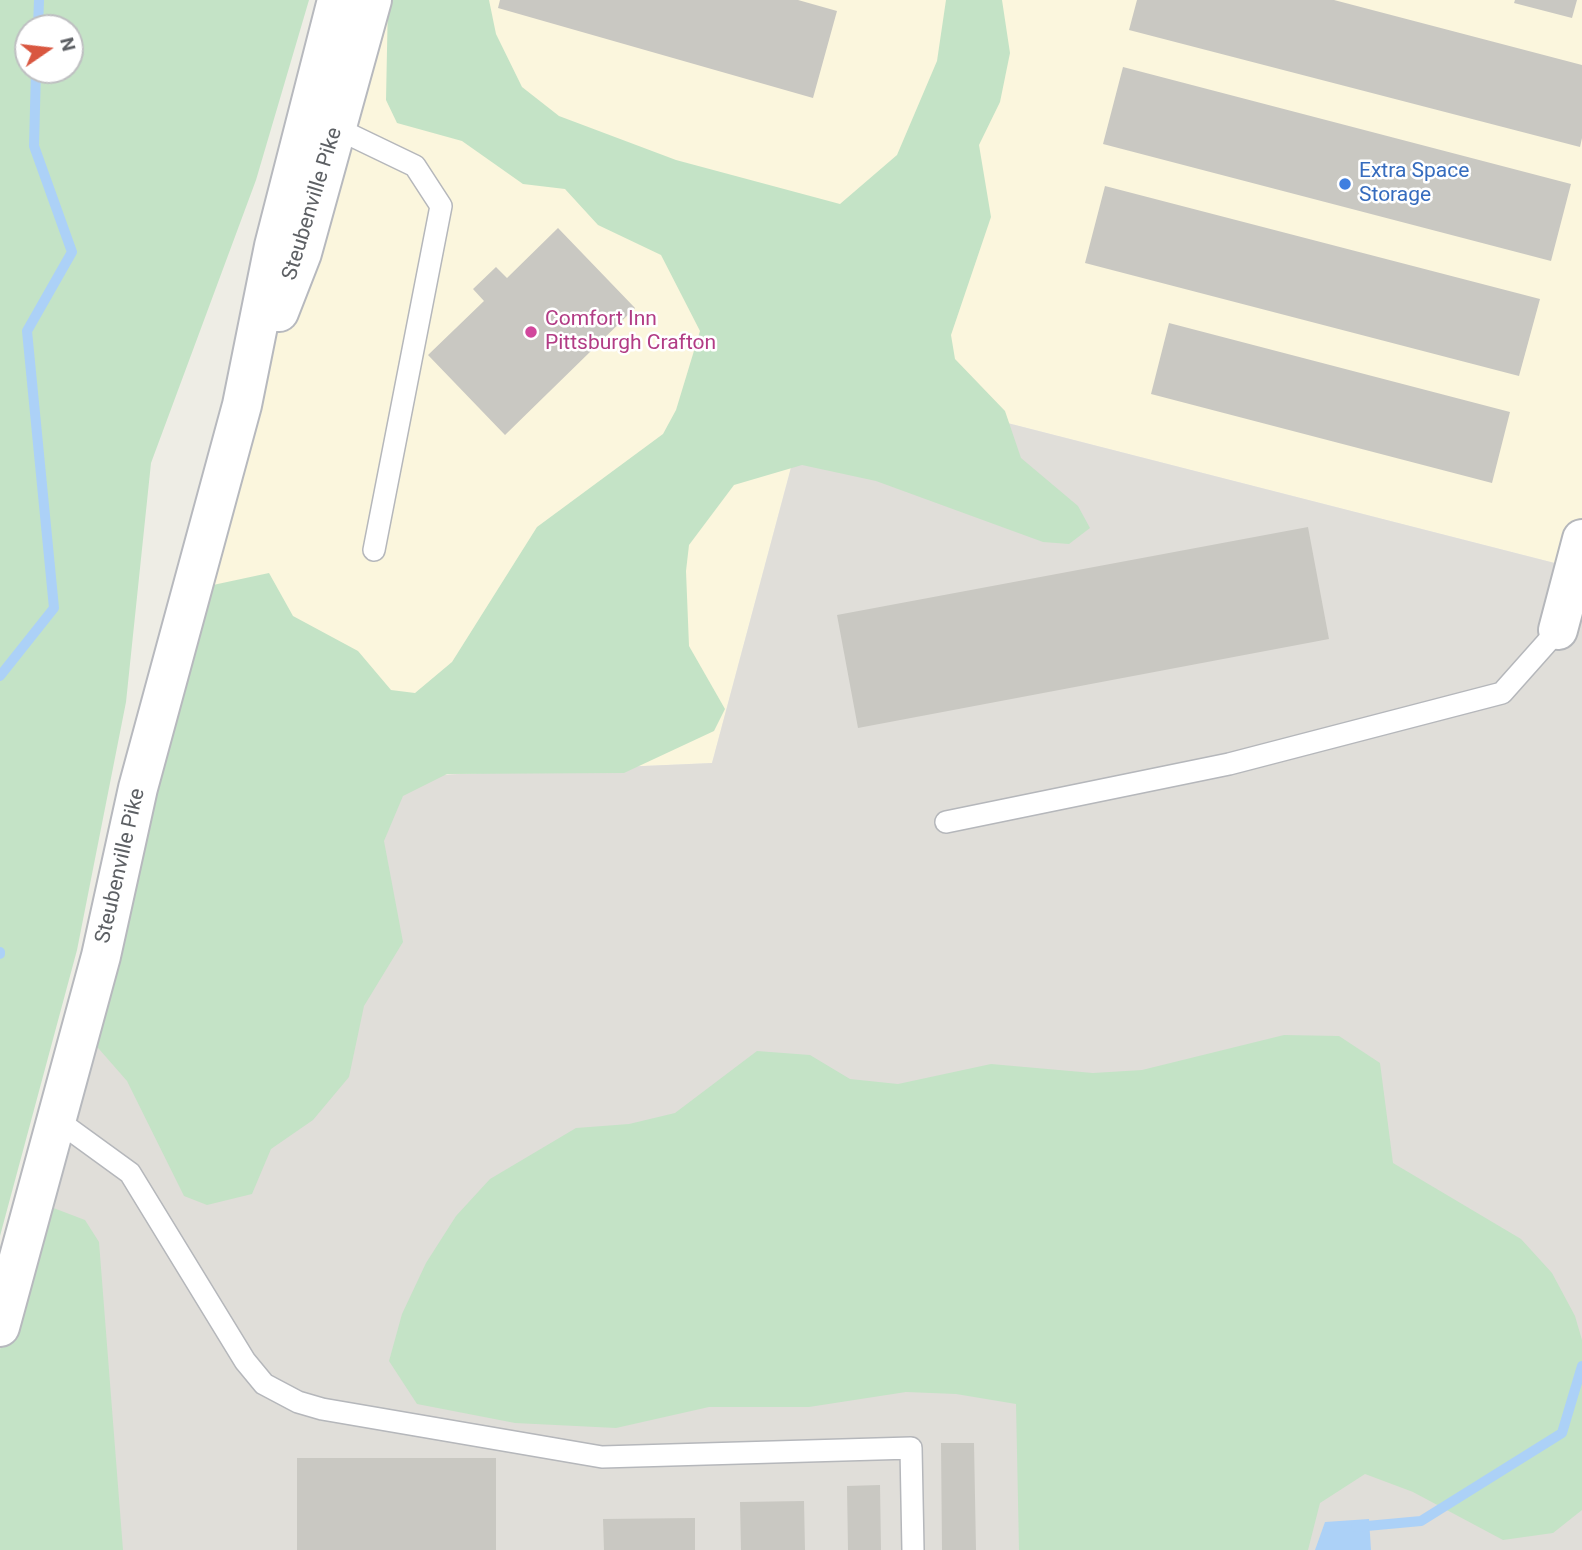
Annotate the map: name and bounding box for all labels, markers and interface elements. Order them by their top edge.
north arrow [14,14,84,84]
text: N [55,35,81,54]
street label: Steubenville Pike [278,125,348,283]
place label: Extra Space Storage [1359,159,1469,209]
marker: Extra Space Storage [1337,176,1353,192]
place label: Comfort Inn Pittsburgh Crafton [545,307,716,357]
marker: Comfort Inn Pittsburgh Crafton [523,324,539,340]
street label: Steubenville Pike [91,786,151,946]

